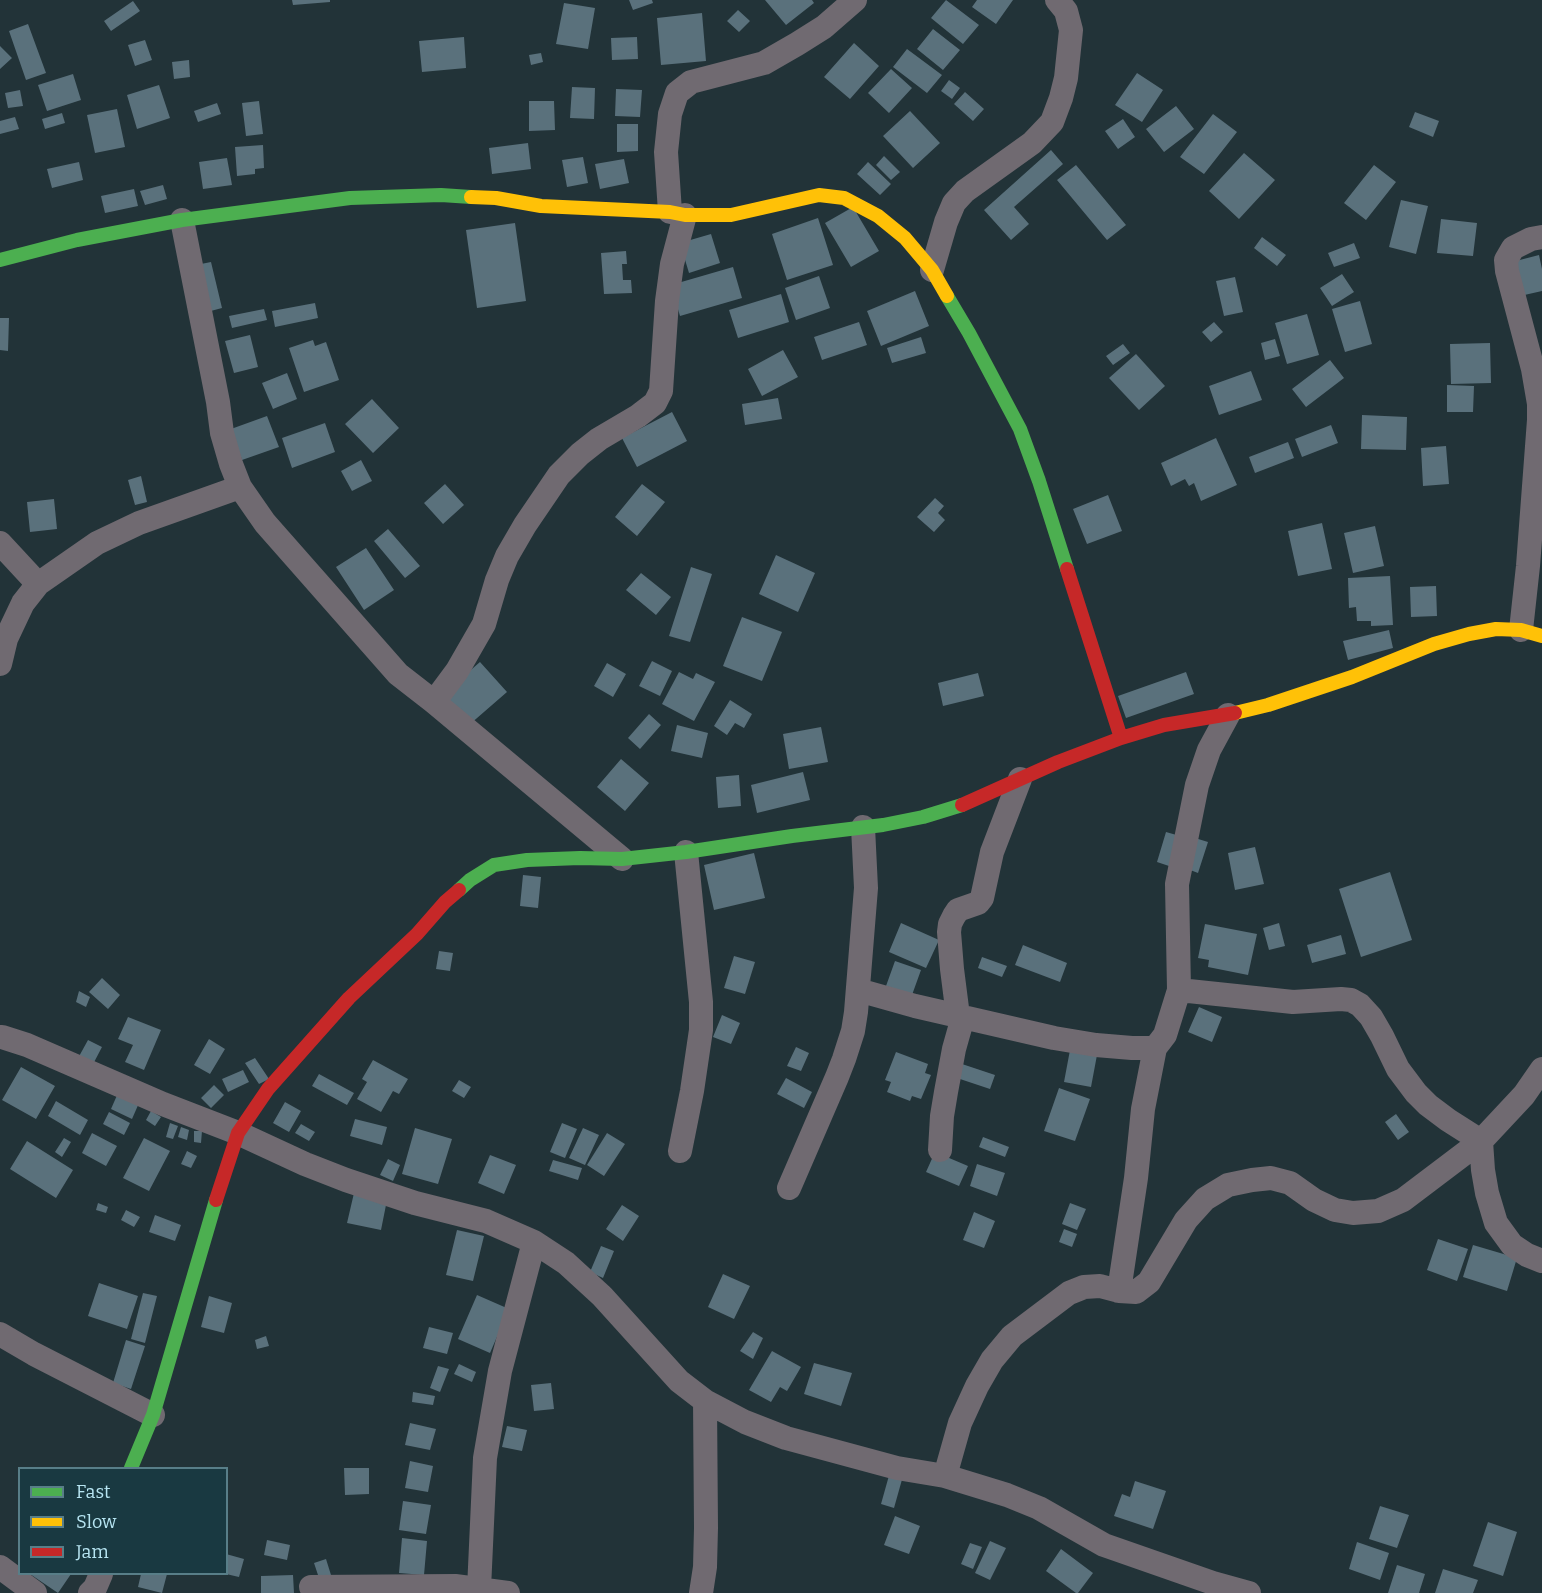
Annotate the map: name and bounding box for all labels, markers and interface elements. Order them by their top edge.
legend [18,1467,228,1575]
text: Fast [76,1481,111,1503]
text: Slow [76,1511,116,1533]
text: Jam [76,1541,109,1563]

